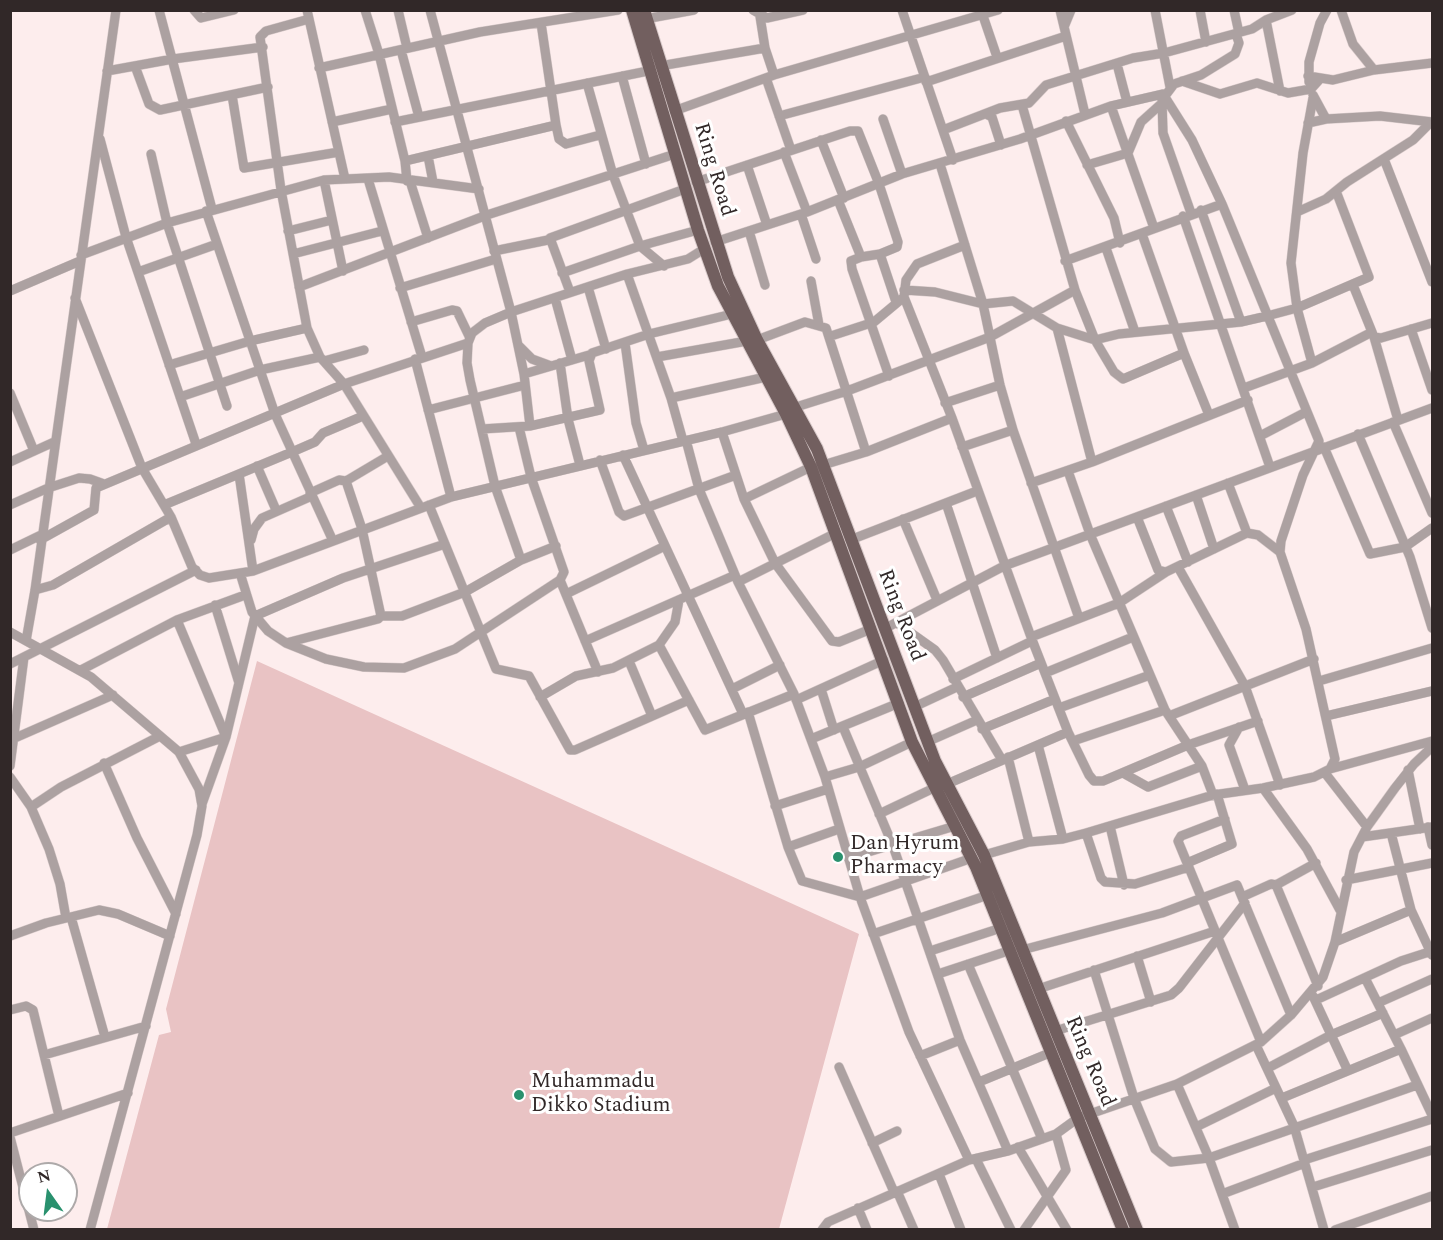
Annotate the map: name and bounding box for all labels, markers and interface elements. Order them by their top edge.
street label: Ring Road [687,120,739,220]
street label: Ring Road [871,566,929,666]
place label: Dan Hyrum Pharmacy [850,832,959,882]
marker: Dan Hyrum Pharmacy [831,850,845,864]
street label: Ring Road [1059,1013,1119,1111]
place label: Muhammadu Dikko Stadium [531,1070,670,1120]
marker: Muhammadu Dikko Stadium [512,1088,526,1102]
north arrow [18,1162,78,1222]
text: N [35,1163,53,1190]

